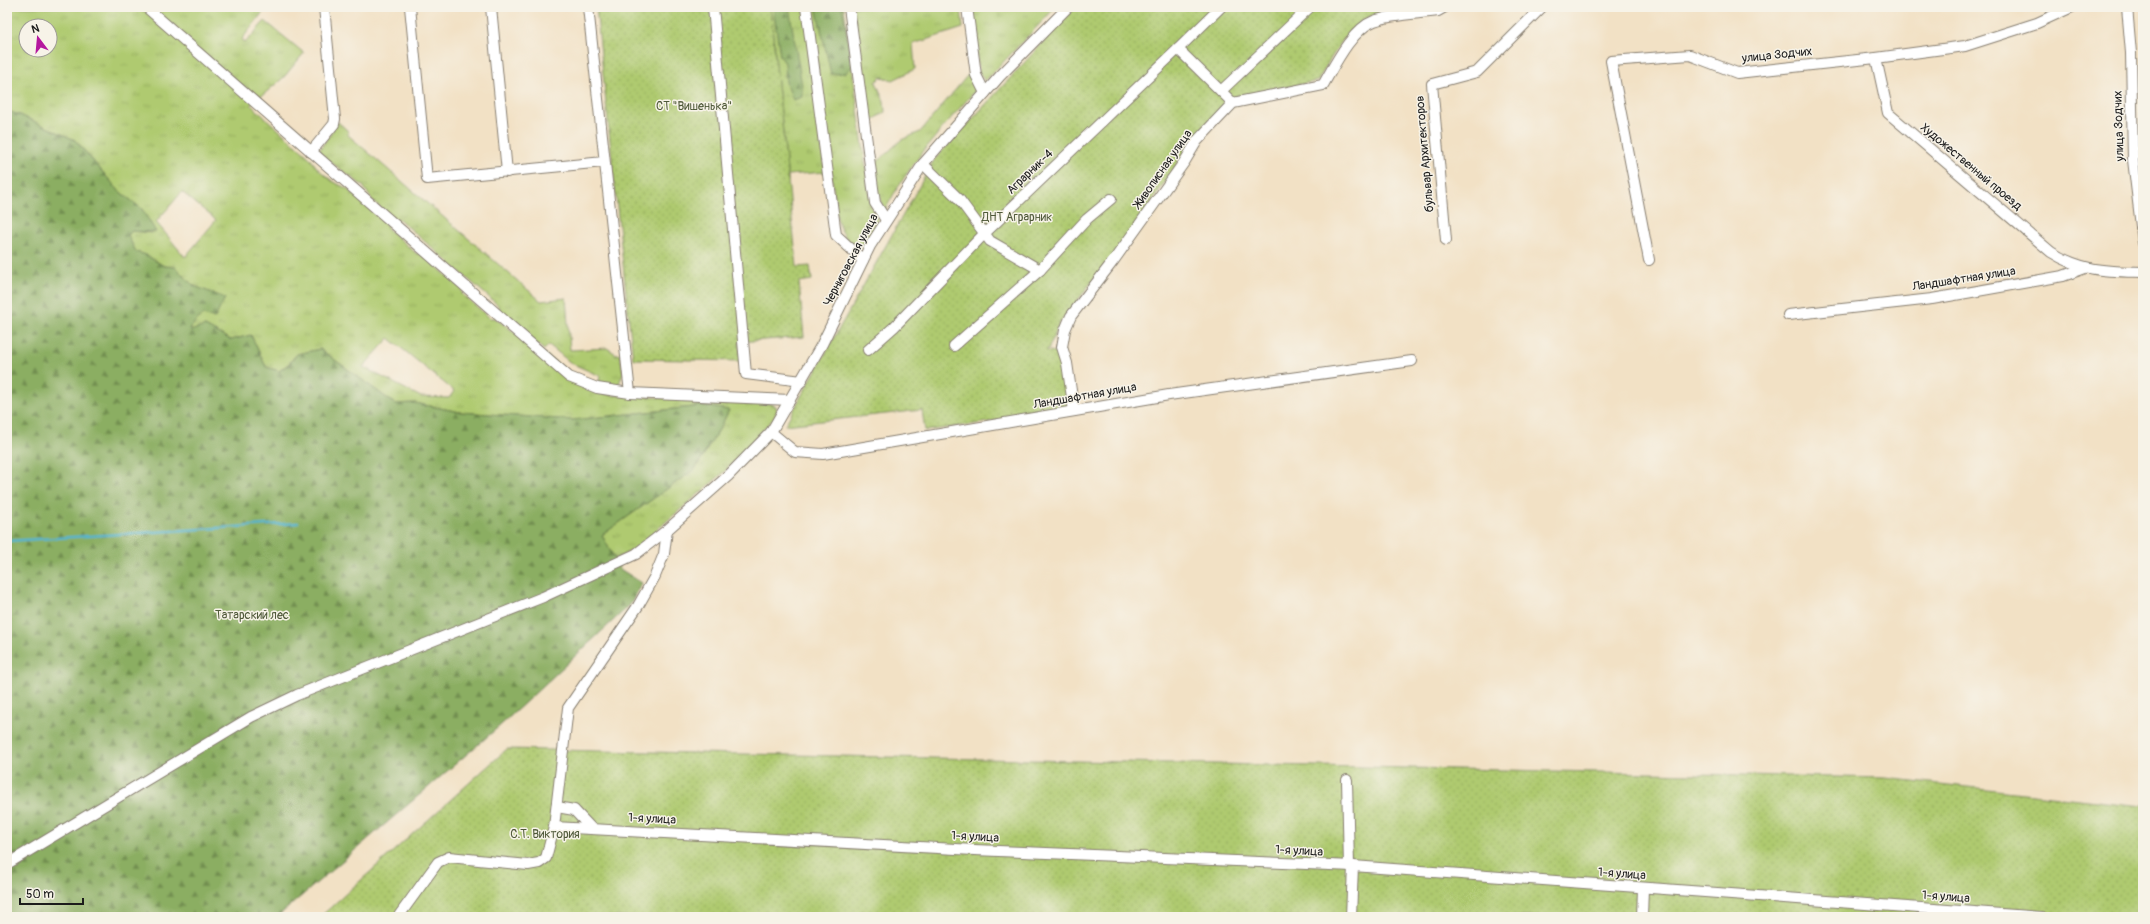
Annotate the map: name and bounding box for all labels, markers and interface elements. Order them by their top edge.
north arrow [18,18,58,58]
text: N [30,21,41,36]
street label: улица Зодчих [1740,44,1813,66]
street label: улица Зодчих [2110,90,2128,163]
street label: бульвар Архитекторов [1412,95,1438,213]
park label: СТ "Вишенька" [656,99,732,114]
street label: Художественный проезд [1917,120,2025,214]
street label: Живописная улица [1129,127,1196,213]
street label: Аграрник-4 [1004,146,1056,198]
park label: ДНТ Аграрник [981,210,1052,225]
street label: Черниговская улица [820,211,882,309]
street label: Ландшафтная улица [1910,263,2017,295]
street label: Ландшафтная улица [1031,379,1138,413]
park label: Татарский лес [215,608,289,623]
street label: 1-я улица [628,810,677,828]
park label: С.Т. Виктория [510,827,580,842]
street label: 1-я улица [951,828,1000,846]
street label: 1-я улица [1275,842,1324,860]
street label: 1-я улица [1598,865,1647,883]
scale bar [20,880,83,906]
text: 50 m [26,887,54,902]
street label: 1-я улица [1922,888,1971,906]

